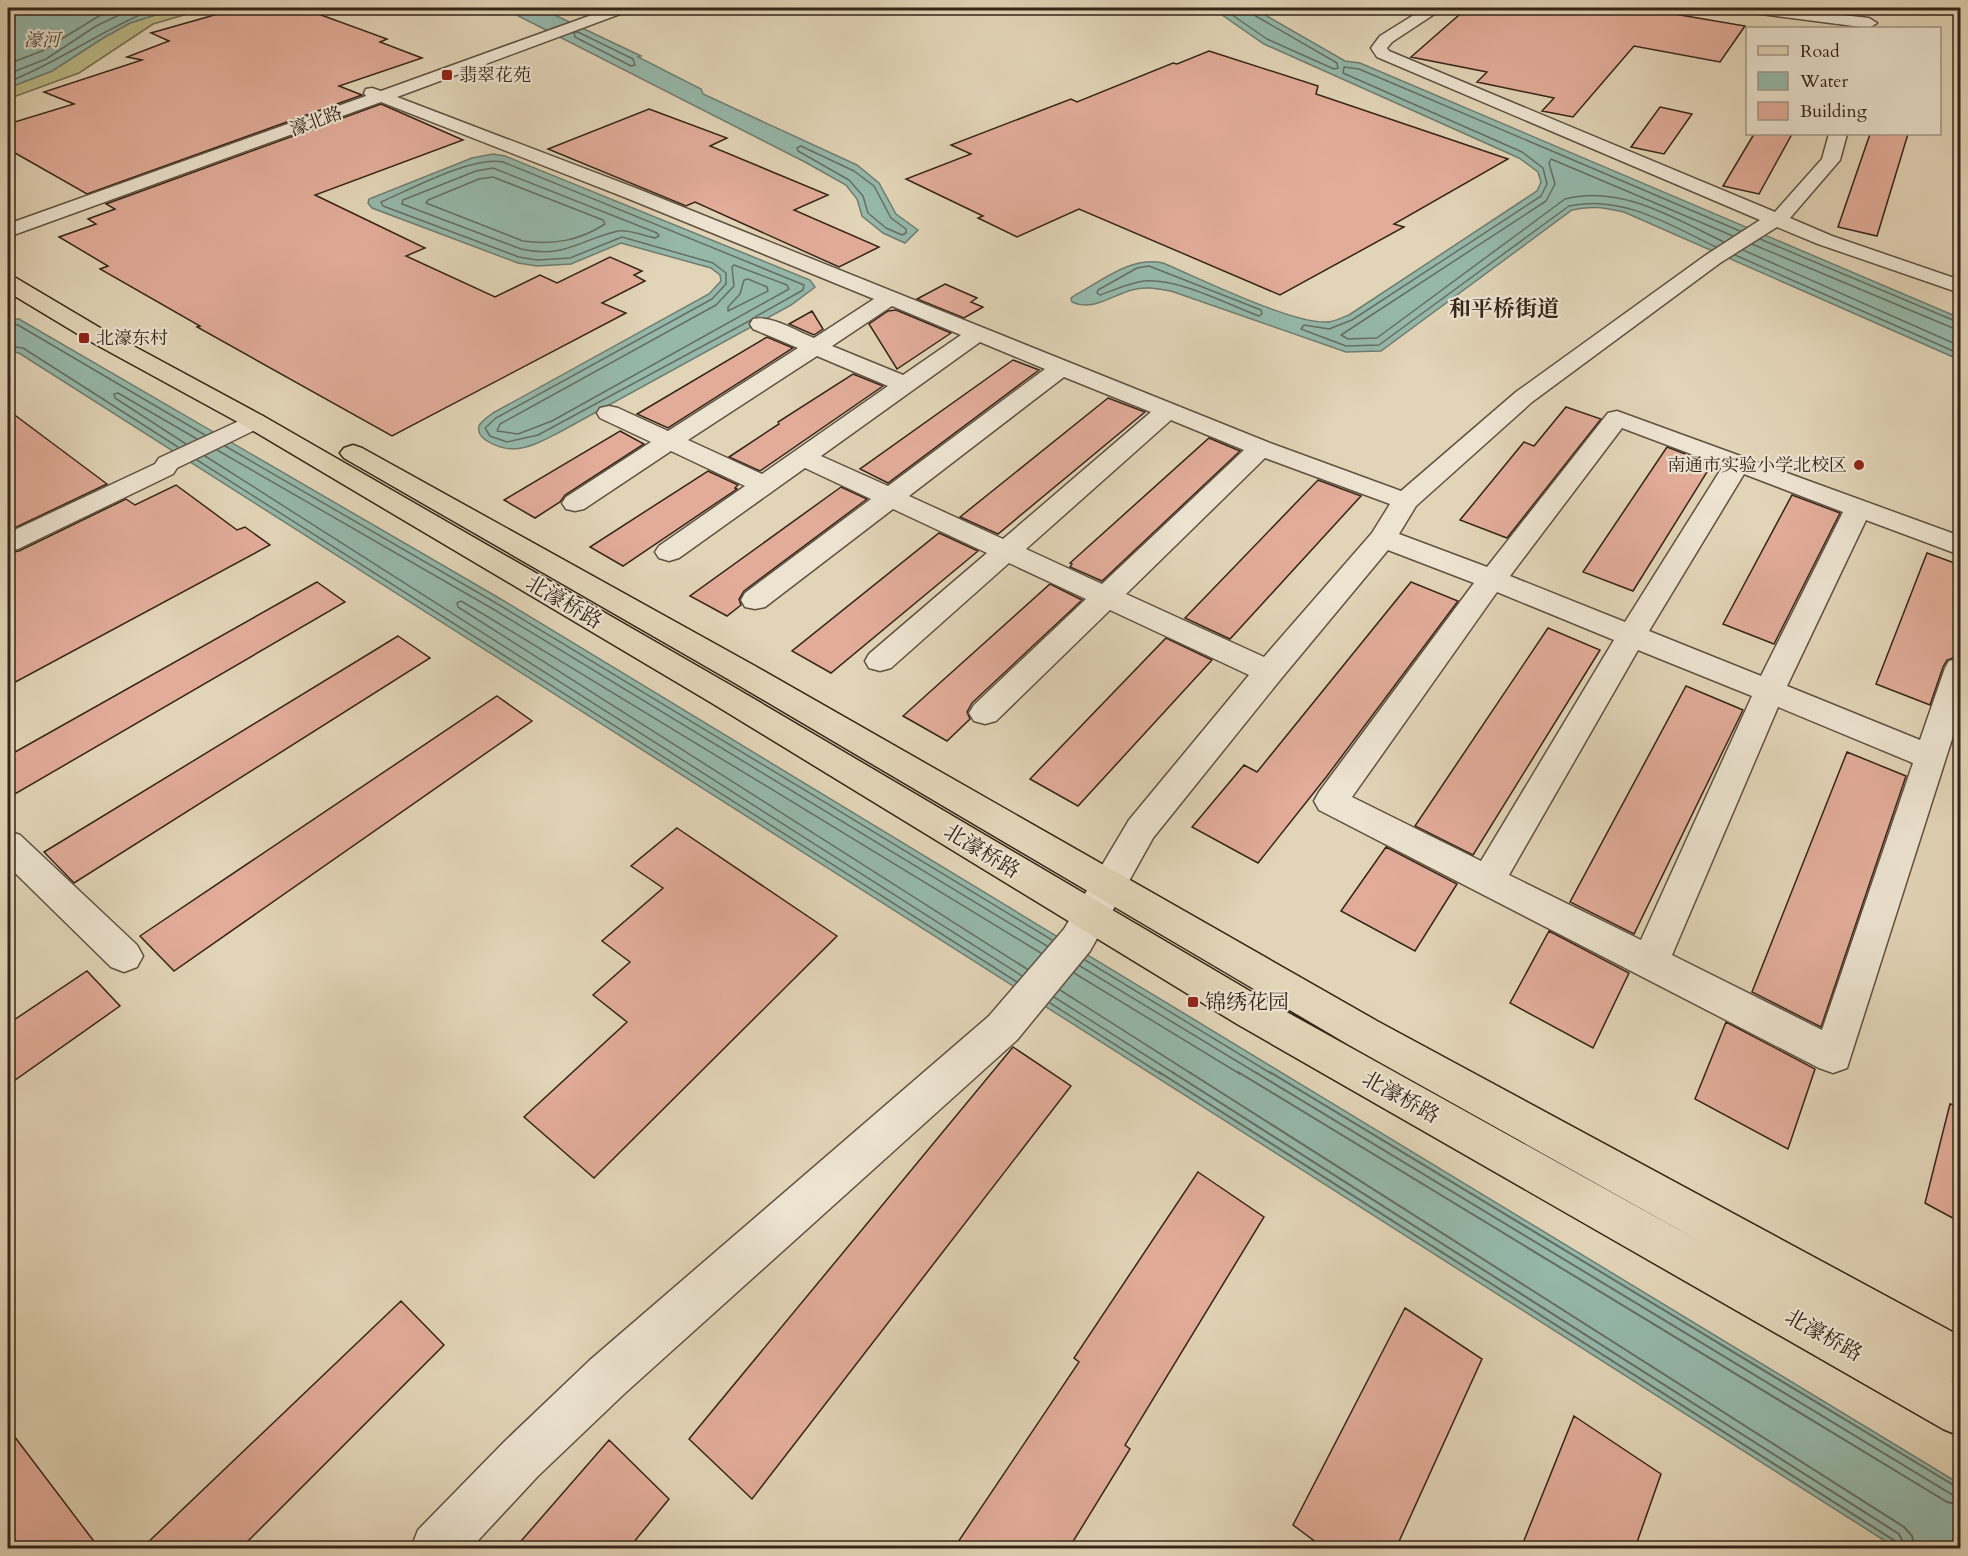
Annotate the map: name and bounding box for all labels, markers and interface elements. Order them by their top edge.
legend [1746,27,1941,135]
water label: 濠河 [24,28,63,53]
text: Road [1800,39,1840,64]
place label: 翡翠花苑 [459,63,531,88]
marker: 翡翠花苑 [440,68,454,82]
text: Water [1799,69,1849,94]
text: Building [1800,99,1868,124]
street label: 濠北路 [287,100,346,142]
district label: 和平桥街道 [1449,294,1559,324]
place label: 北濠东村 [96,326,168,351]
marker: 北濠东村 [77,331,91,345]
place label: 南通市实验小学北校区 [1667,453,1847,478]
marker: 南通市实验小学北校区 [1852,458,1866,472]
street label: 北濠桥路 [520,569,607,636]
street label: 北濠桥路 [938,817,1025,885]
place label: 锦绣花园 [1205,988,1289,1017]
marker: 锦绣花园 [1186,995,1200,1009]
street label: 北濠桥路 [1357,1064,1445,1130]
street label: 北濠桥路 [1780,1302,1868,1368]

